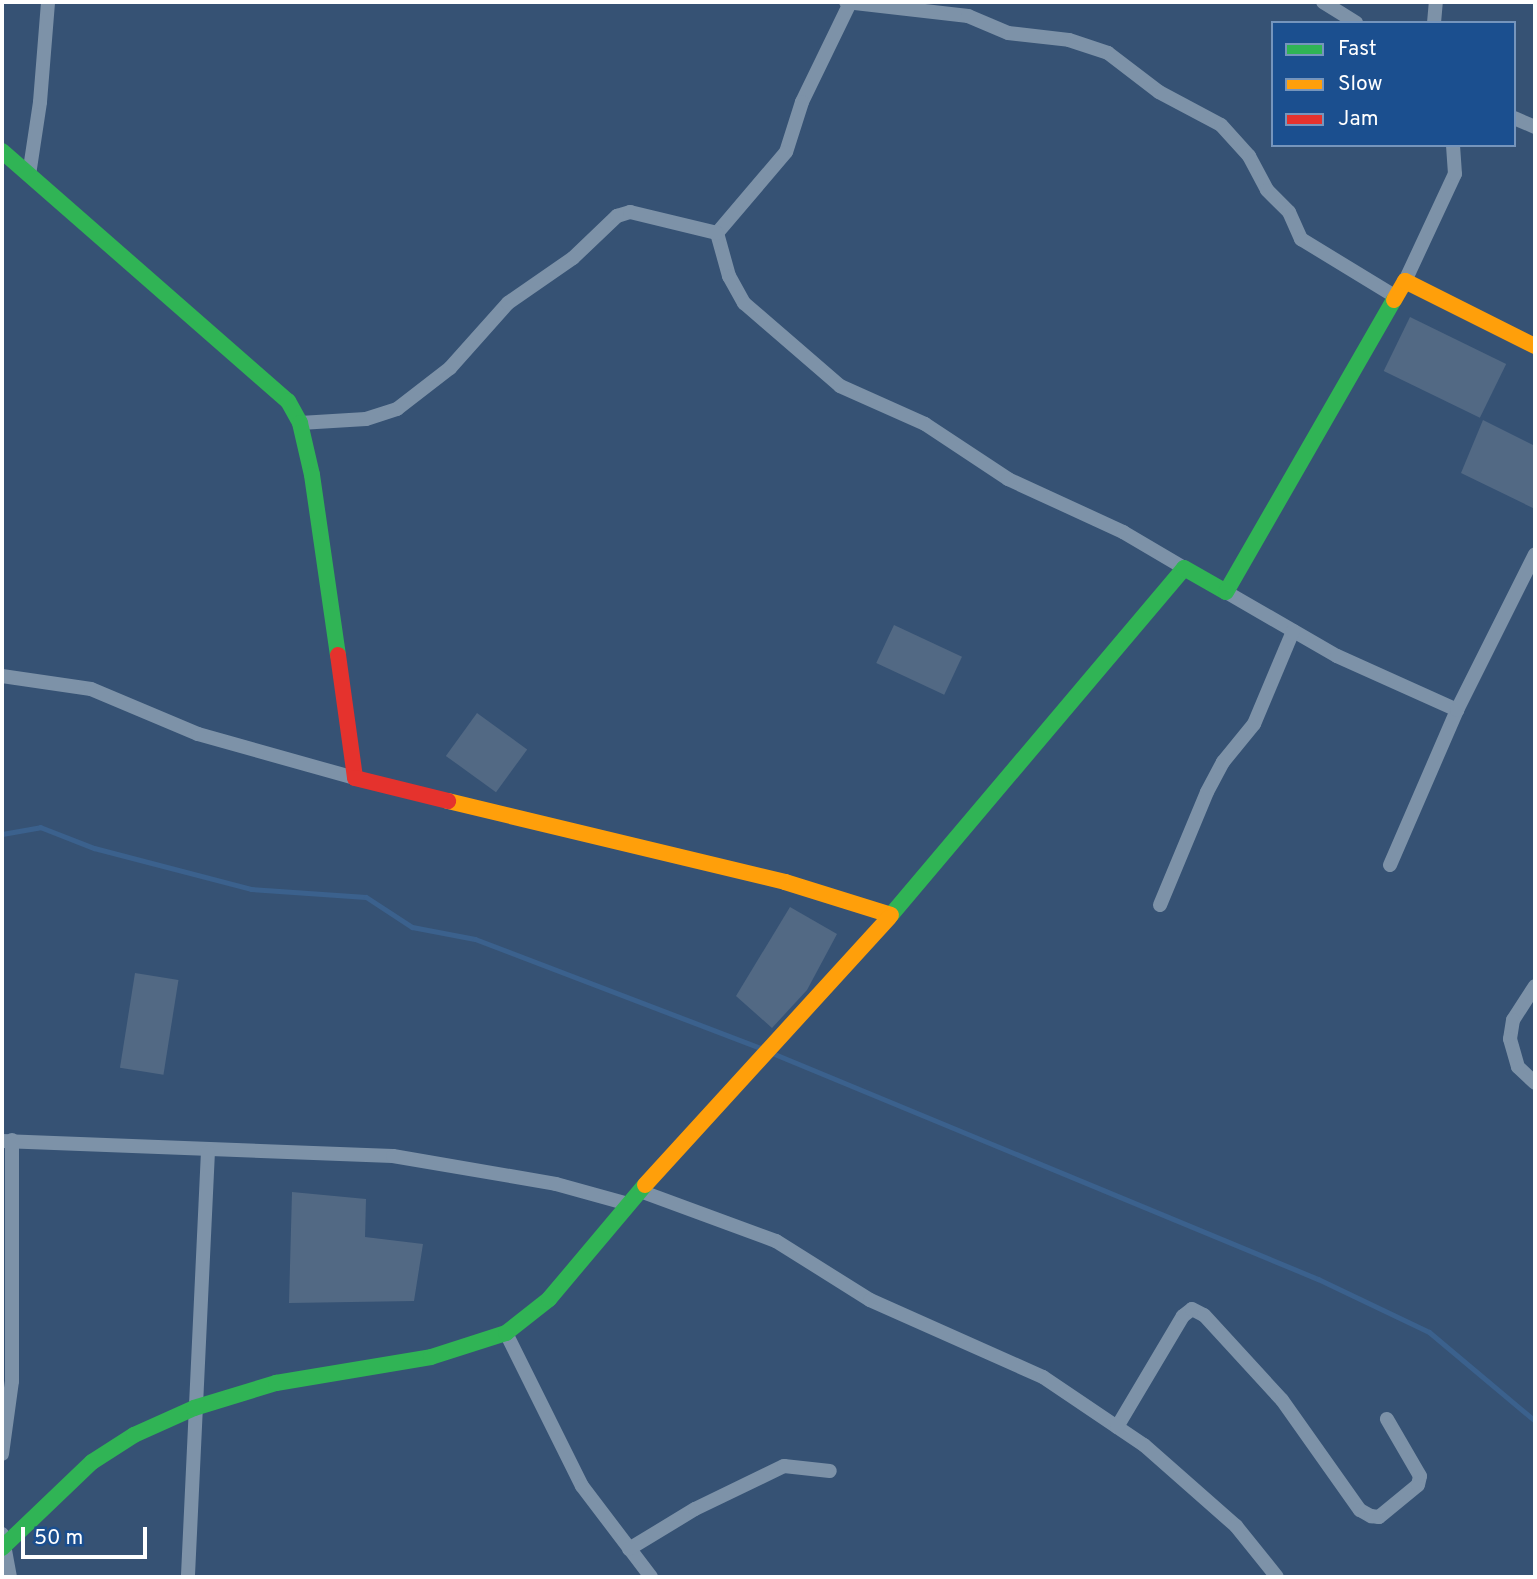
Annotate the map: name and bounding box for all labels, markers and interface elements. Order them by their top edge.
legend [1271,21,1516,147]
text: Fast [1338,36,1377,63]
text: Slow [1338,71,1383,98]
text: Jam [1338,106,1379,133]
scale bar [24,1512,150,1556]
text: 50 m [34,1525,83,1552]

